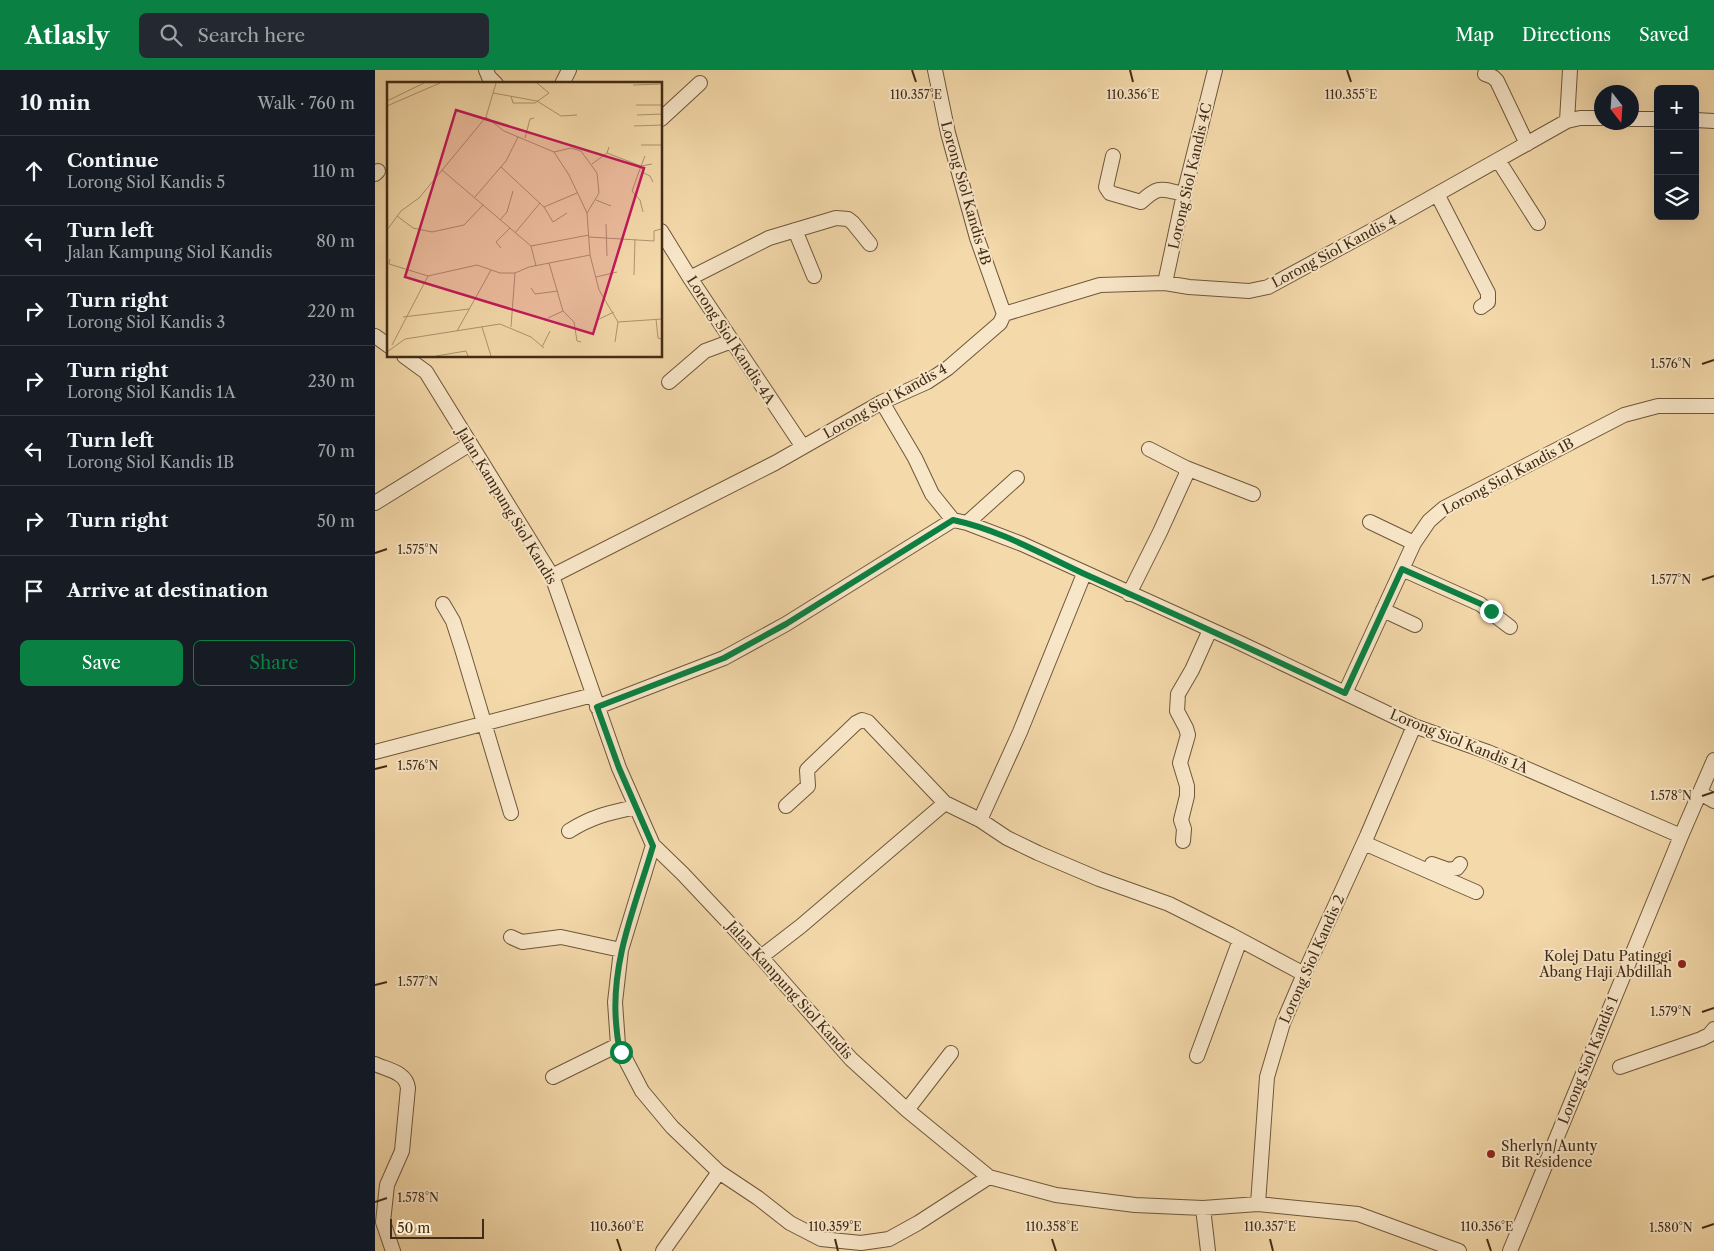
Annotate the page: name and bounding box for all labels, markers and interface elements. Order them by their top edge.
search box [139,13,489,58]
text: Atlasly [25,21,109,50]
icon: search [157,21,185,49]
text: Search here [197,24,305,47]
text: Map [1455,24,1494,46]
text: Directions [1522,24,1611,46]
text: Saved [1639,24,1689,46]
inset map [387,82,663,358]
north arrow [1594,85,1639,130]
map controls [1654,85,1699,220]
button: + [1654,85,1699,130]
text: 110.357°E [890,87,942,102]
text: 110.356°E [1107,87,1159,102]
text: 110.355°E [1325,87,1377,102]
text: 10 min [20,90,91,115]
text: Walk · 760 m [258,93,355,113]
street label: Lorong Siol Kandis 4C [1164,101,1216,251]
street label: Lorong Siol Kandis 4B [937,119,995,267]
button: − [1654,130,1699,175]
text: Continue [67,149,159,172]
icon: ahead [20,157,48,185]
text: 110 m [312,161,355,181]
text: Lorong Siol Kandis 5 [67,172,225,192]
button: layers [1654,175,1699,220]
street label: Lorong Siol Kandis 4 [1268,210,1400,292]
text: Turn left [67,219,154,242]
icon: left [20,227,48,255]
text: 80 m [316,231,355,251]
text: Jalan Kampung Siol Kandis [67,242,272,262]
street label: Lorong Siol Kandis 4A [683,272,780,408]
text: Turn right [67,289,168,312]
icon: right [20,297,48,325]
text: 220 m [307,301,355,321]
text: Lorong Siol Kandis 3 [67,312,225,332]
text: 1.576°N [1650,356,1692,371]
text: Turn right [67,359,168,382]
street label: Lorong Siol Kandis 4 [820,359,950,443]
icon: right [20,367,48,395]
text: 230 m [308,371,355,391]
text: Lorong Siol Kandis 1A [67,382,236,402]
street label: Jalan Kampung Siol Kandis [452,423,561,588]
text: Turn left [67,429,154,452]
street label: Lorong Siol Kandis 1B [1439,434,1577,518]
icon: left [20,437,48,465]
text: 70 m [318,441,355,461]
text: Lorong Siol Kandis 1B [67,452,234,472]
icon: right [20,507,48,535]
text: Turn right [67,509,168,532]
text: 50 m [317,511,355,531]
text: 1.575°N [397,542,439,557]
text: 1.577°N [1651,572,1691,587]
icon: arrive [20,577,48,605]
text: Arrive at destination [67,579,268,602]
route end [1480,600,1503,623]
button: Save [20,640,183,686]
button: Share [193,640,355,686]
street label: Lorong Siol Kandis 1A [1387,705,1531,777]
text: 1.576°N [397,758,439,773]
text: 1.578°N [1650,788,1692,803]
street label: Lorong Siol Kandis 2 [1276,892,1348,1026]
street label: Jalan Kampung Siol Kandis [722,916,857,1063]
place label: Kolej Datu Patinggi Abang Haji Abdillah [1538,947,1672,981]
marker: Kolej Datu Patinggi Abang Haji Abdillah [1676,958,1688,970]
text: 1.577°N [398,974,438,989]
street label: Lorong Siol Kandis 1 [1554,993,1622,1127]
text: 1.579°N [1650,1004,1692,1019]
route start [610,1041,633,1064]
place label: Sherlyn/Aunty Bit Residence [1501,1137,1598,1171]
marker: Sherlyn/Aunty Bit Residence [1485,1148,1497,1160]
text: 1.578°N [397,1190,439,1205]
scale bar [390,1216,484,1239]
text: 50 m [397,1219,430,1237]
text: 110.360°E [590,1219,644,1234]
text: 110.359°E [808,1219,862,1234]
text: 110.358°E [1025,1219,1079,1234]
text: 110.357°E [1244,1219,1296,1234]
text: 110.356°E [1461,1219,1513,1234]
text: 1.580°N [1649,1220,1693,1235]

